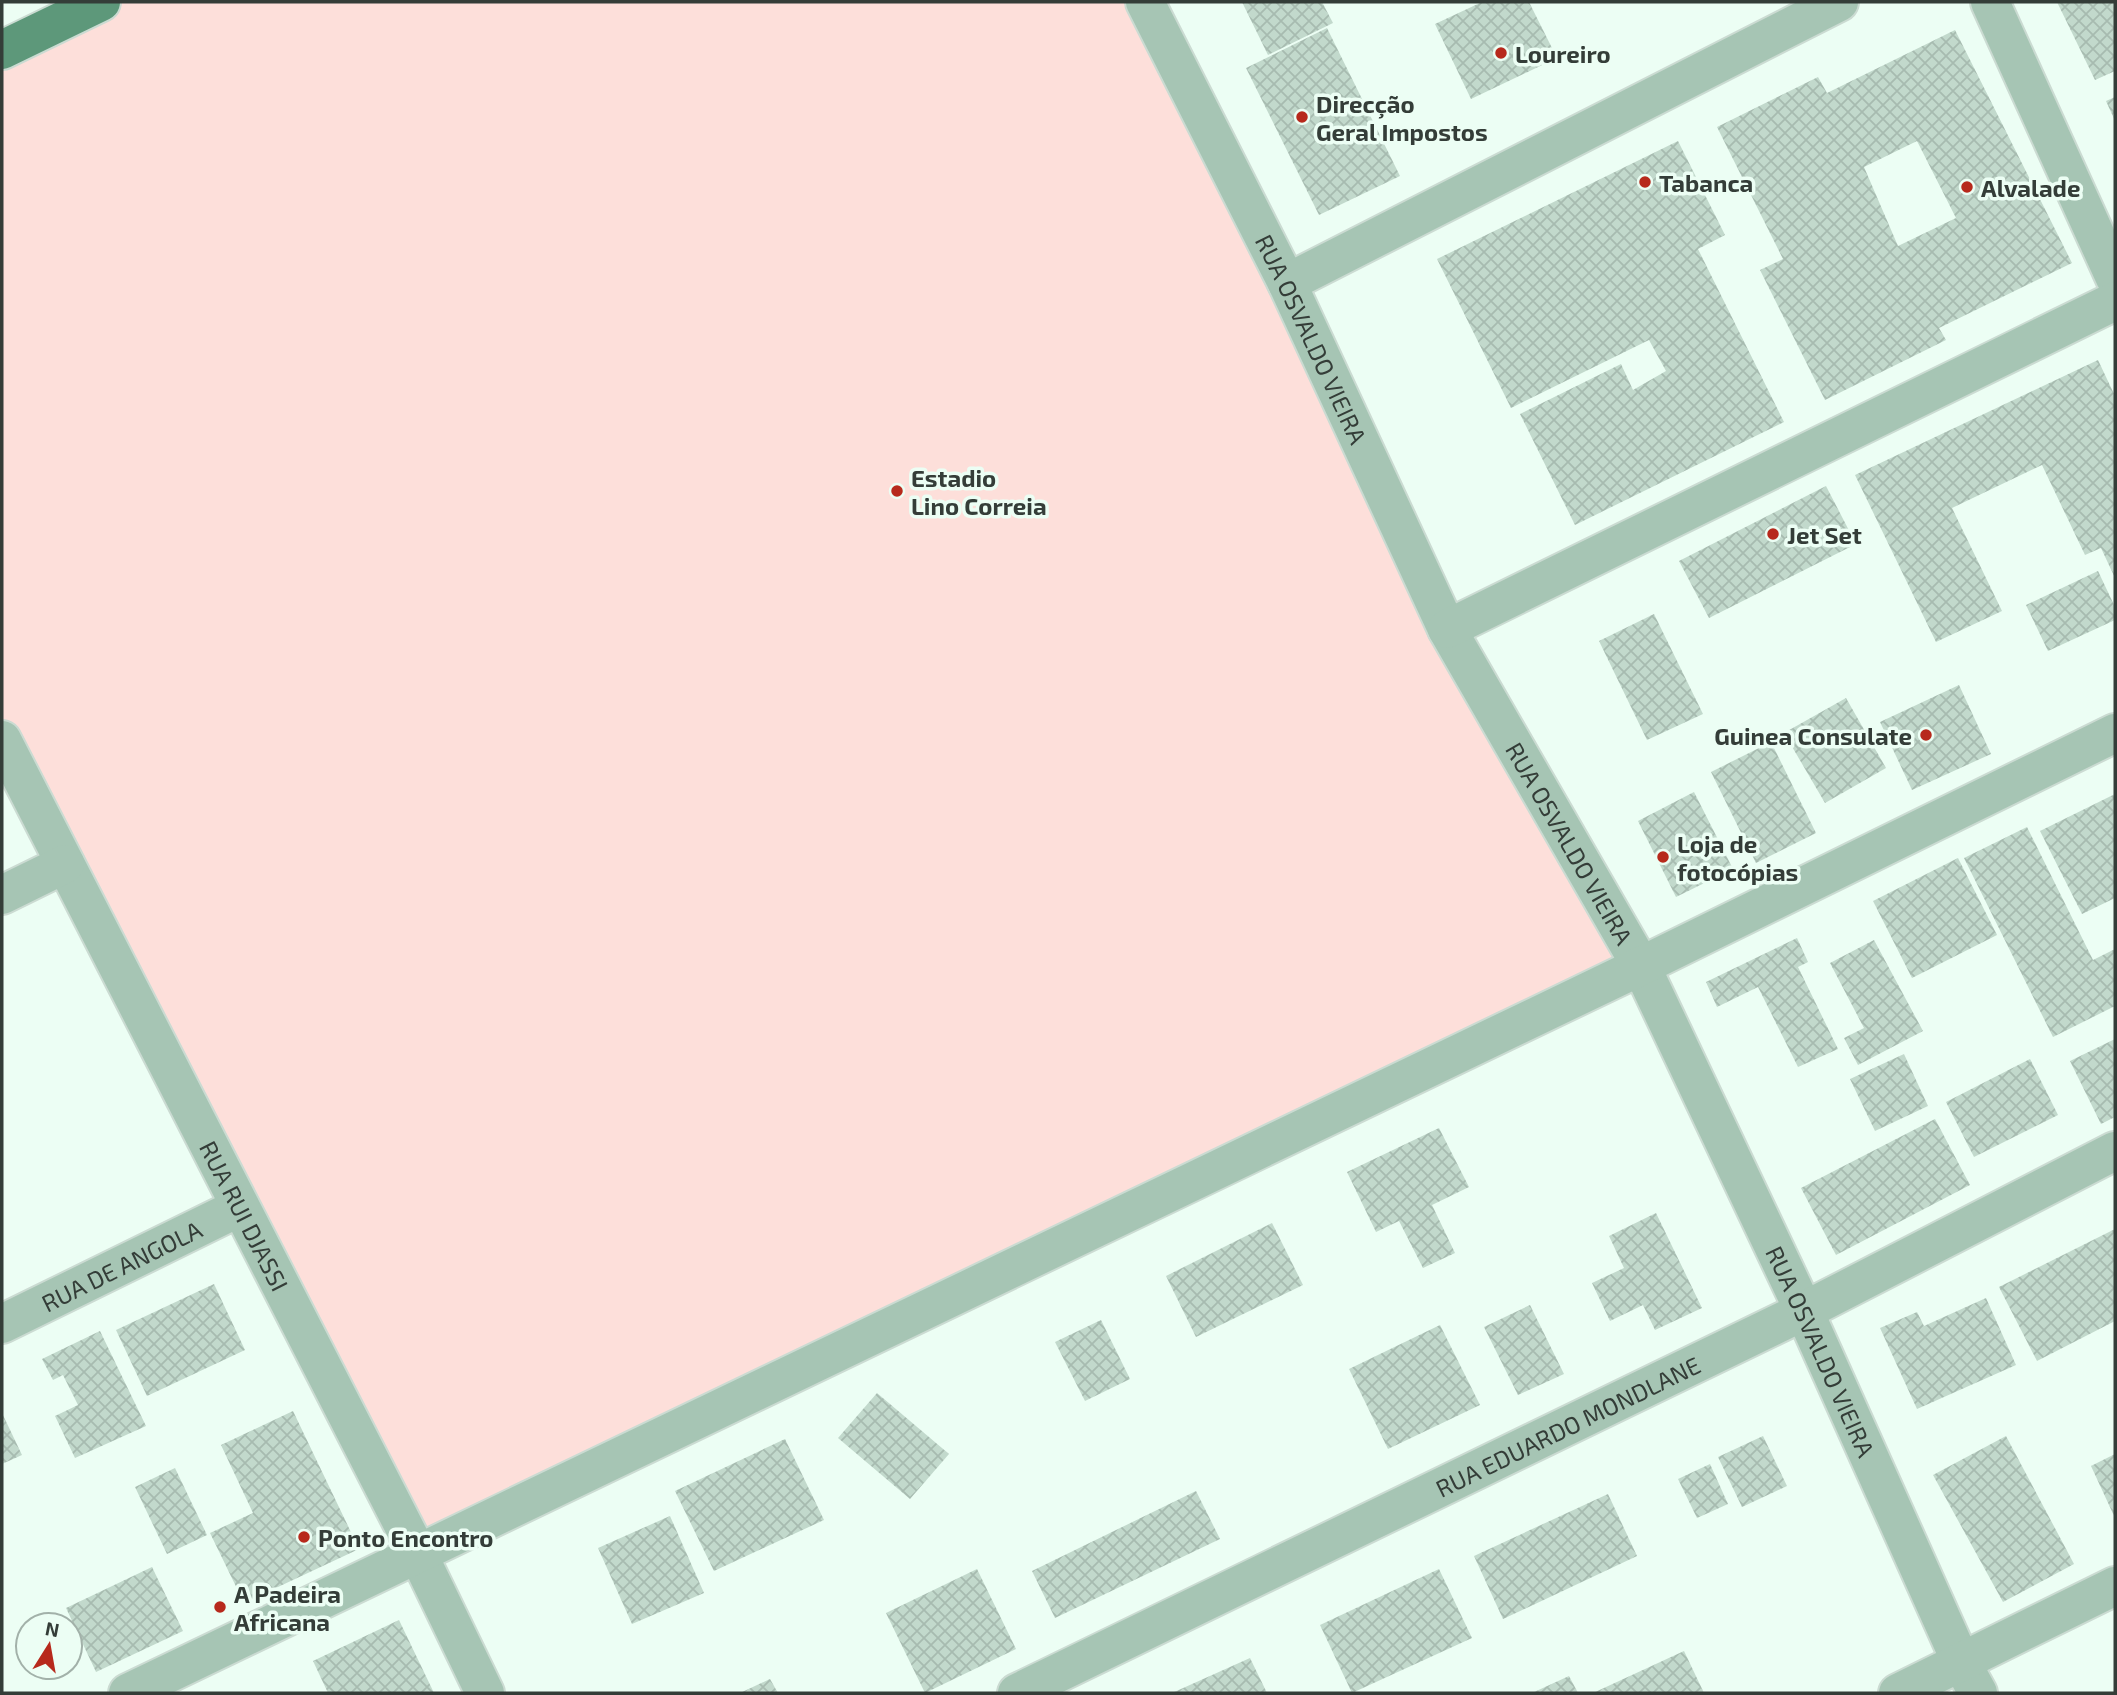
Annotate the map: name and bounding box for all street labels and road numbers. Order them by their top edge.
street label: RUA OSVALDO VIEIRA [1250,229,1374,448]
street label: RUA OSVALDO VIEIRA [1501,737,1640,949]
street label: RUA RUI DJASSI [195,1136,295,1295]
street label: RUA DE ANGOLA [36,1214,206,1317]
street label: RUA OSVALDO VIEIRA [1761,1241,1882,1461]
street label: RUA EDUARDO MONDLANE [1431,1349,1705,1502]

